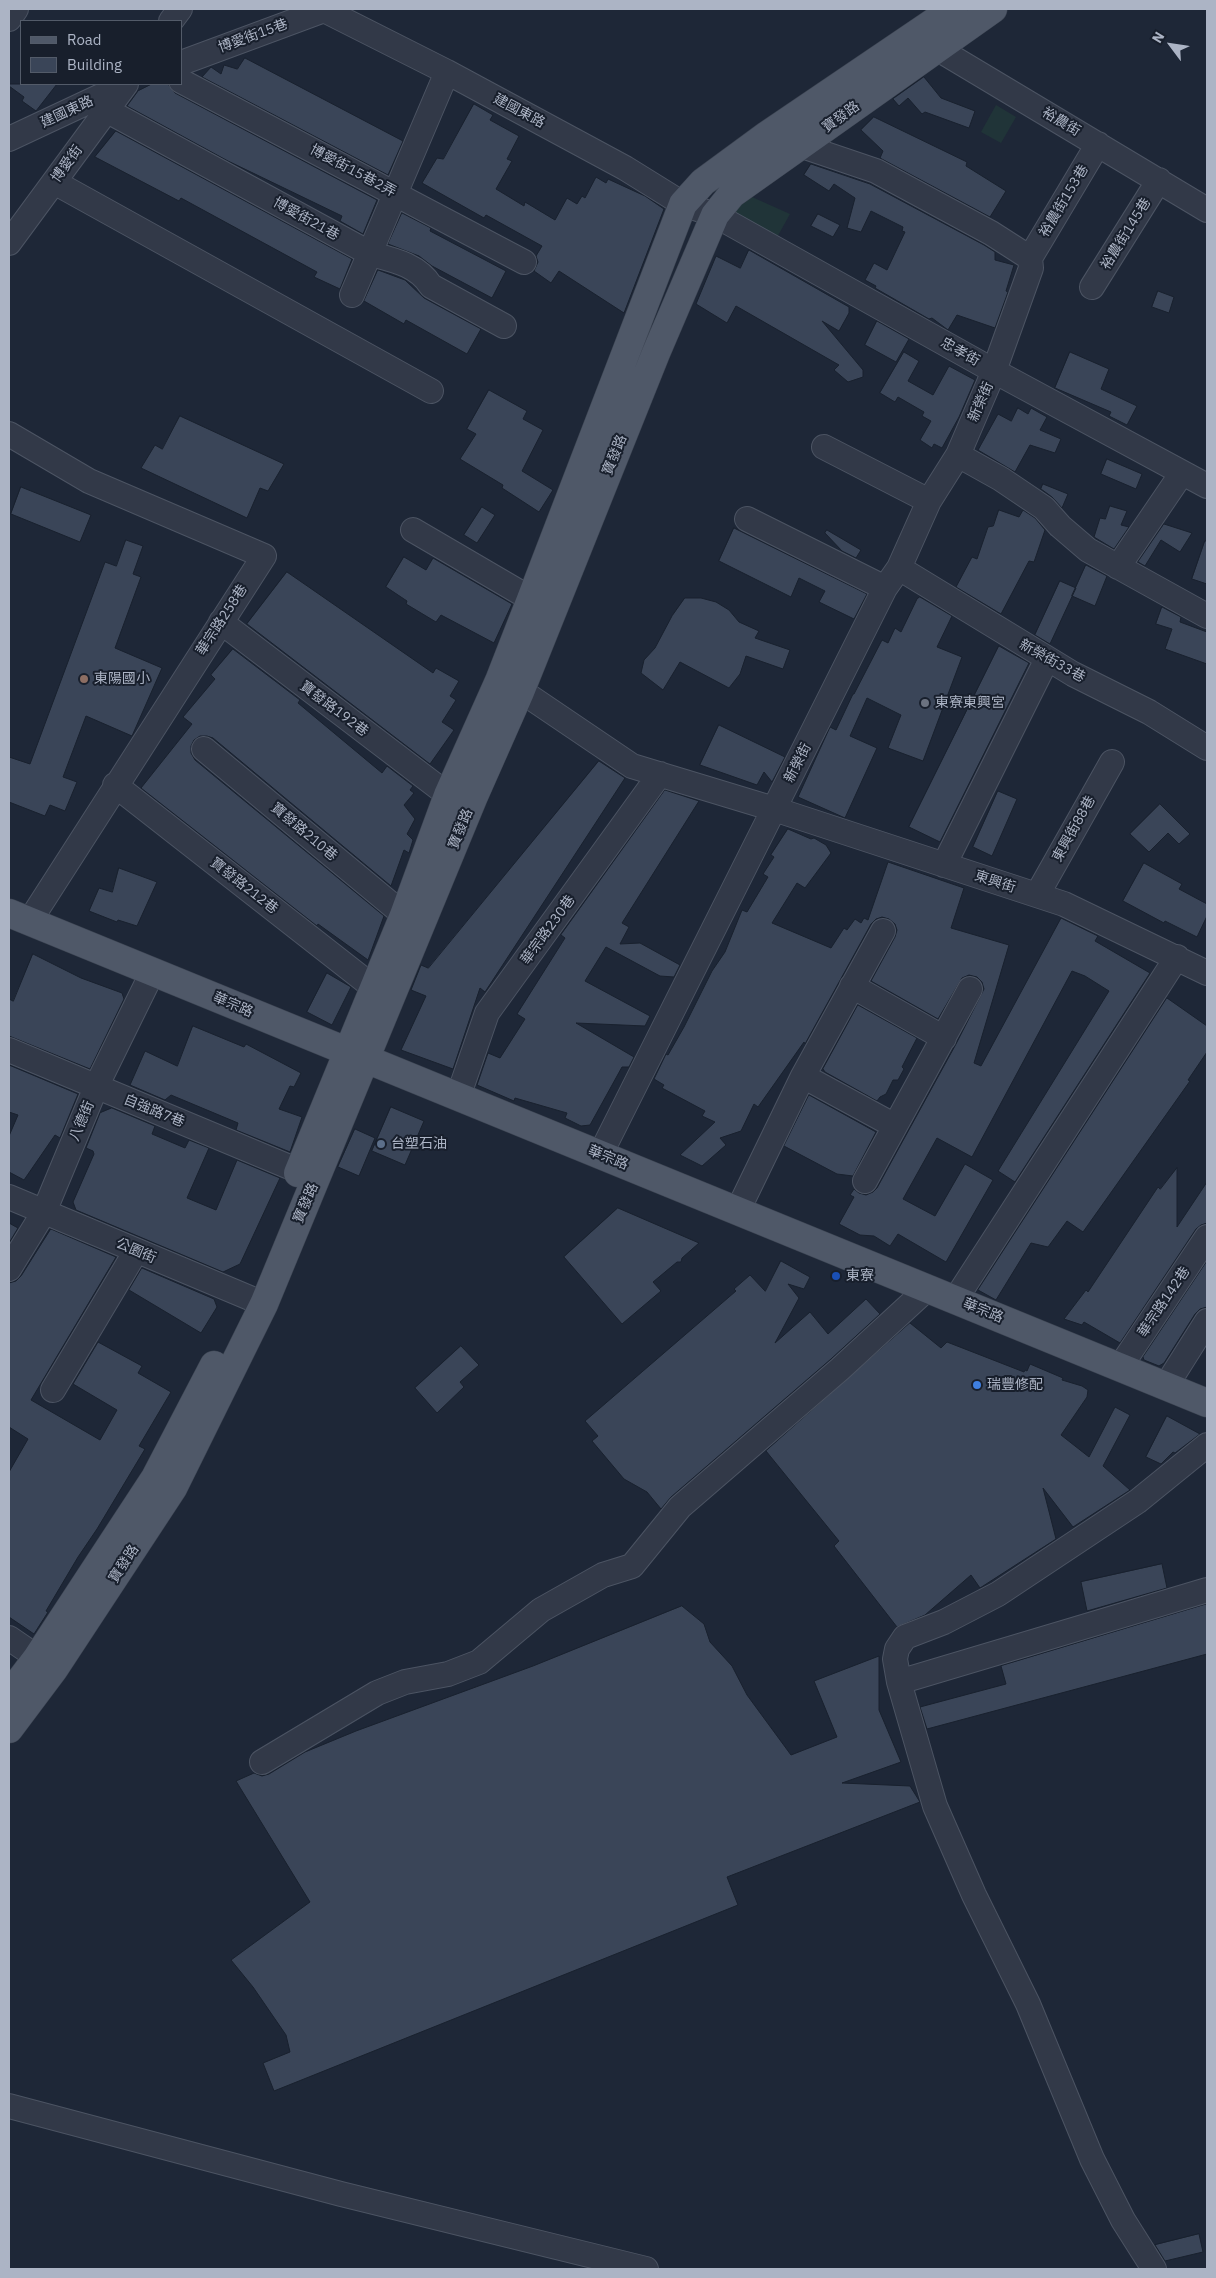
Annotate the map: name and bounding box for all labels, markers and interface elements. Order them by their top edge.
street label: 博愛街15巷 [216,16,290,56]
legend [20,20,182,85]
north arrow [1146,20,1196,70]
text: N [1148,28,1168,46]
text: Road [67,30,102,49]
text: Building [67,55,122,74]
street label: 建國東路 [490,90,548,132]
street label: 建國東路 [38,93,96,131]
street label: 寶發路 [819,98,863,136]
street label: 裕農街 [1039,104,1083,140]
street label: 博愛街15巷2弄 [307,141,399,201]
street label: 博愛街 [48,142,86,186]
street label: 裕農街153巷 [1036,162,1092,240]
street label: 博愛街21巷 [270,194,342,244]
street label: 裕農街145巷 [1097,195,1155,273]
street label: 忠孝街 [938,334,982,370]
street label: 新榮街 [965,379,997,425]
street label: 寶發路 [599,432,631,478]
street label: 華宗路258巷 [193,581,251,659]
street label: 新榮街33巷 [1016,636,1088,686]
place label: 東陽國小 [94,671,150,687]
marker: 東陽國小 [78,673,90,685]
street label: 寶發路192巷 [297,678,371,740]
place label: 東寮東興宮 [935,695,1005,711]
marker: 東寮東興宮 [919,697,931,709]
street label: 新榮街 [781,740,815,786]
street label: 東興街88巷 [1049,793,1099,865]
street label: 寶發路210巷 [267,799,341,865]
street label: 寶發路 [445,806,477,852]
street label: 寶發路212巷 [207,854,281,918]
street label: 東興街 [972,868,1018,896]
street label: 華宗路230巷 [517,892,579,968]
street label: 華宗路 [210,989,256,1021]
street label: 自強路7巷 [121,1091,187,1131]
street label: 八德街 [66,1098,98,1144]
place label: 台塑石油 [391,1136,447,1152]
marker: 台塑石油 [375,1138,387,1150]
street label: 華宗路 [585,1142,631,1174]
street label: 寶發路 [290,1180,322,1226]
street label: 公園街 [113,1235,159,1267]
street label: 華宗路142巷 [1134,1264,1194,1340]
place label: 東寮 [846,1268,874,1284]
marker: 東寮 [830,1270,842,1282]
street label: 華宗路 [960,1295,1006,1327]
place label: 瑞豐修配 [987,1377,1043,1393]
marker: 瑞豐修配 [971,1379,983,1391]
street label: 寶發路 [106,1542,142,1586]

